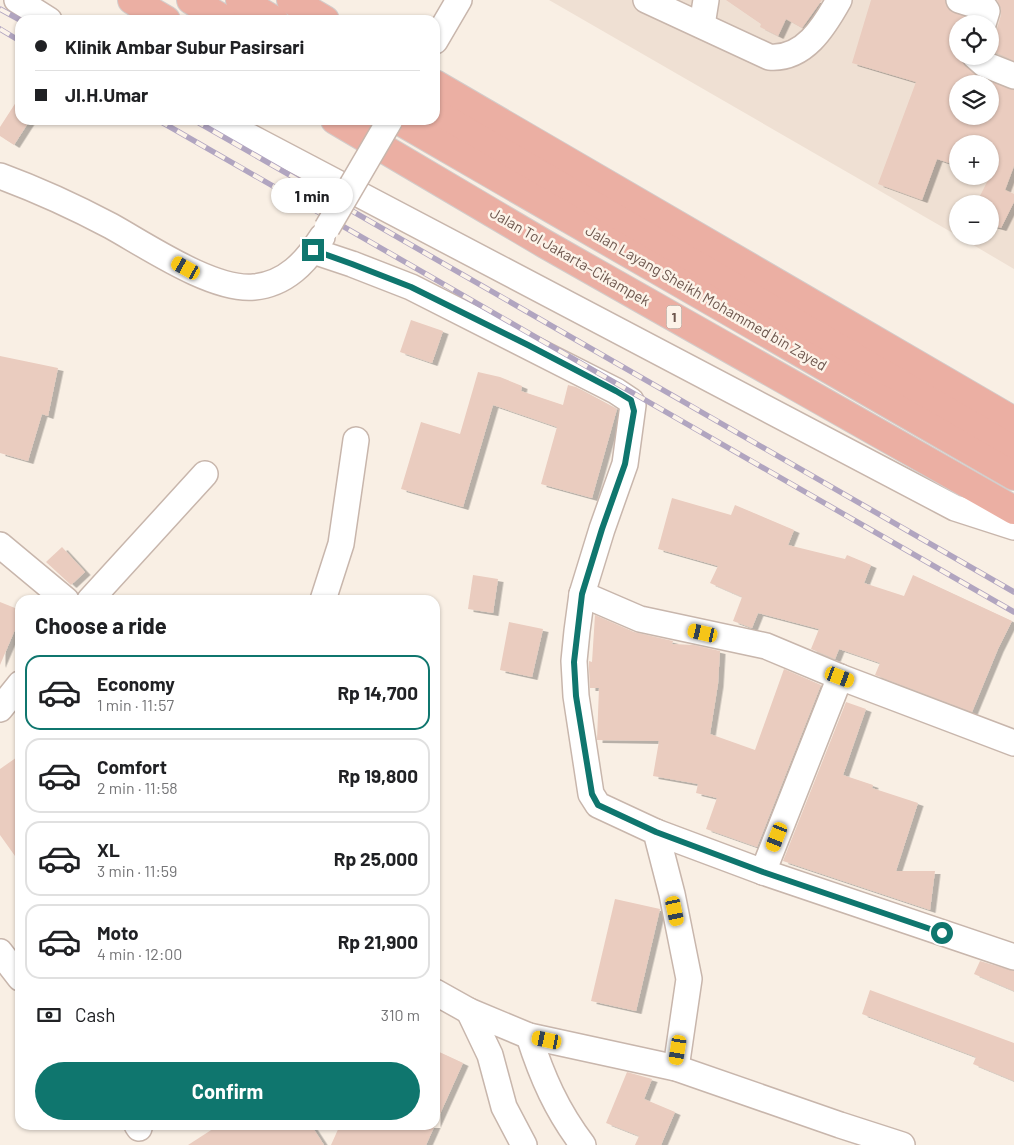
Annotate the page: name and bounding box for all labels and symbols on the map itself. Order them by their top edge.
callout: 1 min [272,178,354,212]
street label: Jalan Tol Jakarta–Cikampek [487,203,654,310]
street label: Jalan Layang Sheikh Mohammed bin Zayed [583,220,830,374]
route end [302,239,324,261]
car [169,254,202,282]
road number: 1 [666,306,682,328]
car [686,622,719,644]
car [823,665,856,689]
car [764,820,789,854]
car [664,895,685,927]
route start [931,922,953,944]
car [530,1030,563,1050]
car [668,1034,687,1066]

